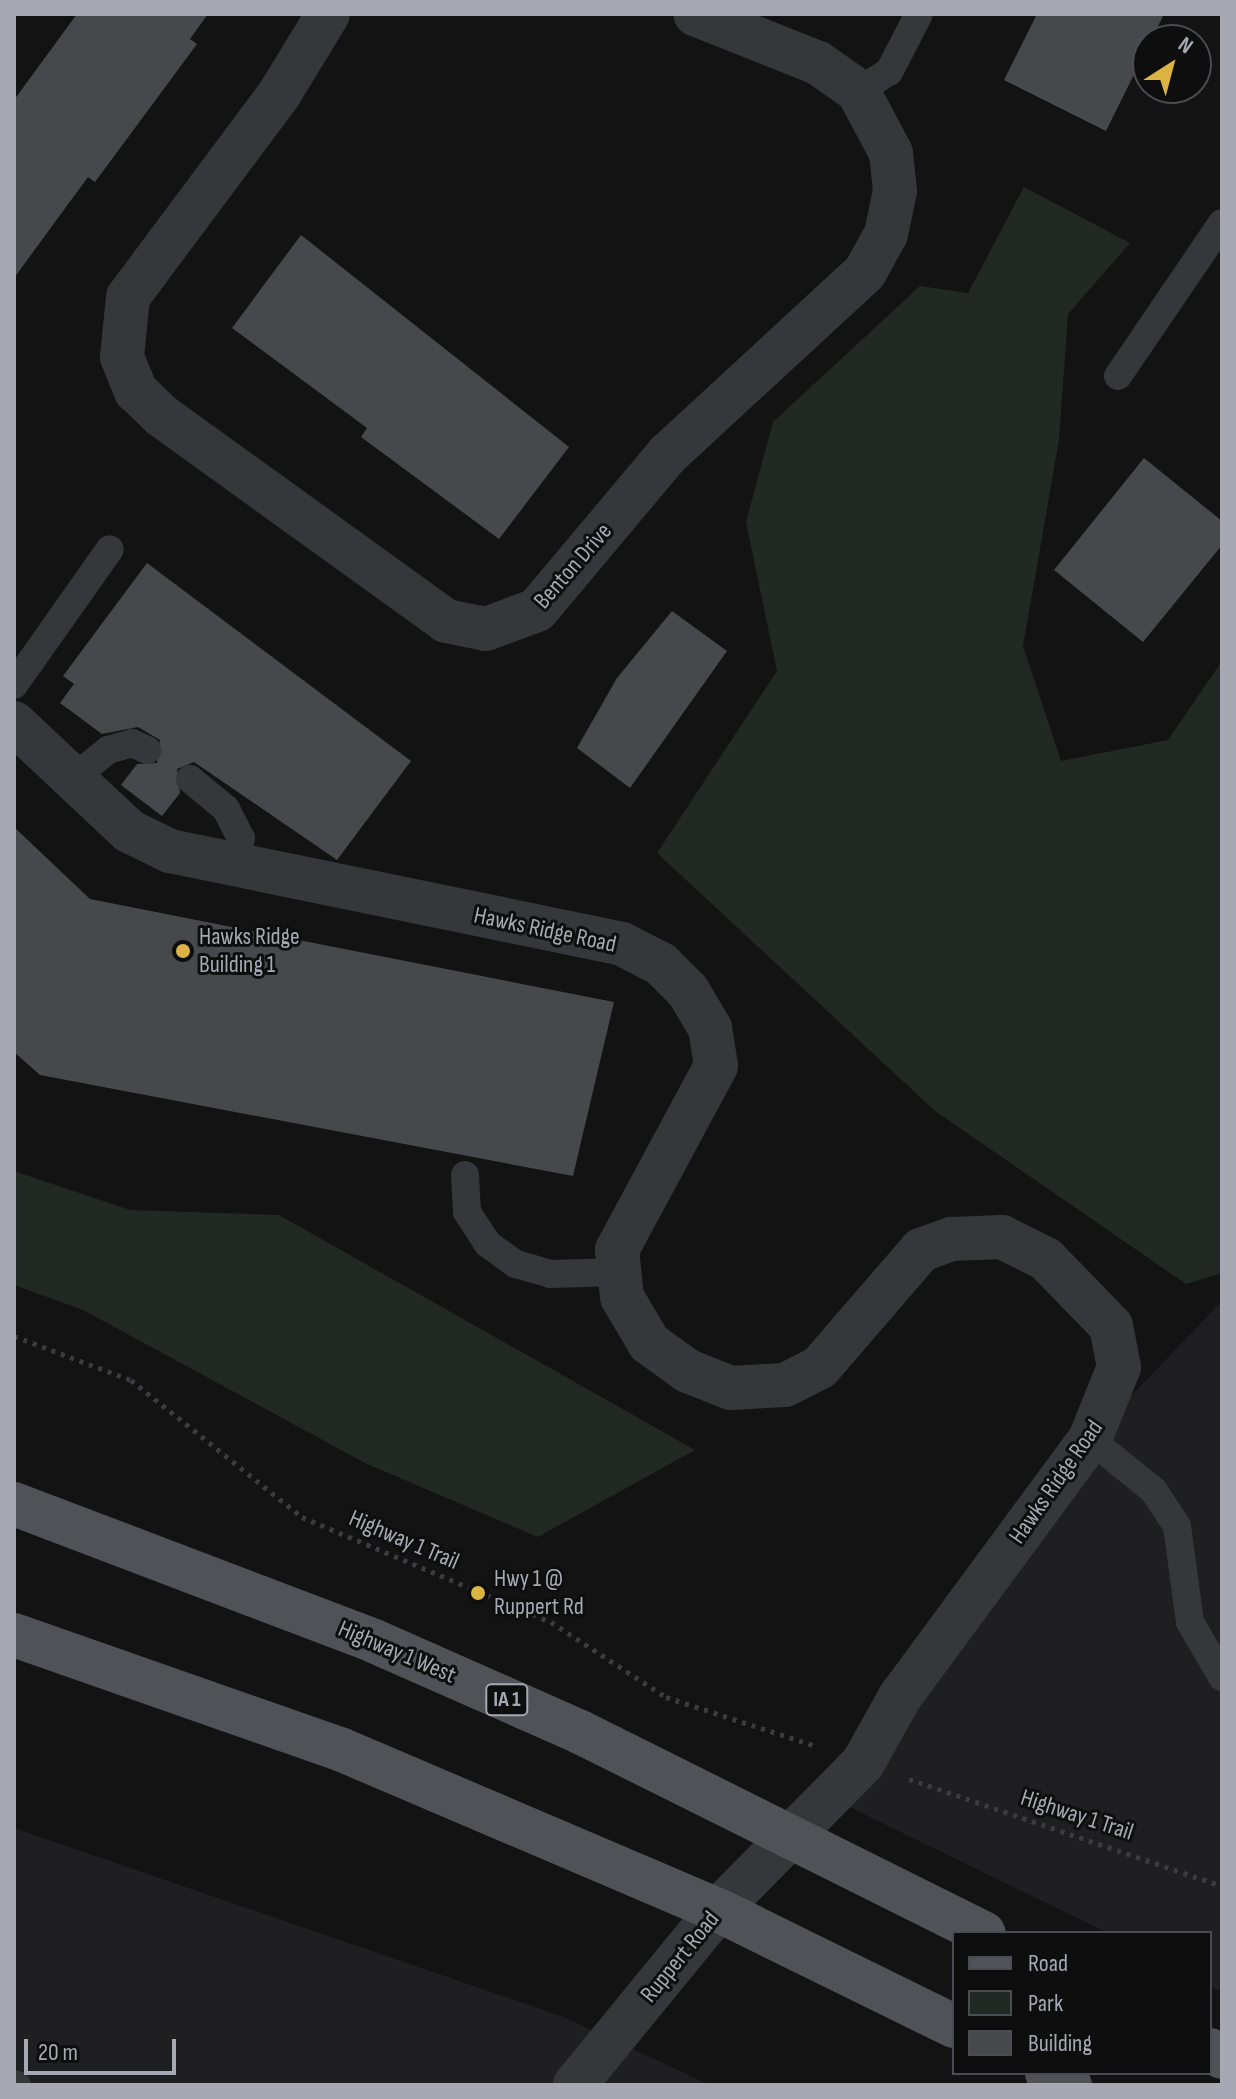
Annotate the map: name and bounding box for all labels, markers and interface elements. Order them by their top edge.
north arrow [1132,24,1212,104]
text: N [1173,31,1198,60]
street label: Benton Drive [528,517,618,615]
street label: Hawks Ridge Road [471,901,619,959]
place label: Hawks Ridge Building 1 [199,923,300,979]
marker: Hawks Ridge Building 1 [174,942,192,960]
street label: Hawks Ridge Road [1003,1415,1109,1549]
street label: Highway 1 Trail [345,1504,463,1576]
place label: Hwy 1 @ Ruppert Rd [494,1565,584,1621]
marker: Hwy 1 @ Ruppert Rd [469,1584,487,1602]
street label: Highway 1 West [334,1614,460,1690]
road number: IA 1 [485,1682,529,1718]
street label: Highway 1 Trail [1017,1783,1137,1847]
street label: Ruppert Road [635,1906,725,2008]
legend [952,1931,1212,2075]
text: Road [1028,1949,1068,1978]
text: Park [1028,1989,1063,2018]
scale bar [28,2023,180,2073]
text: Building [1028,2029,1092,2058]
text: 20 m [38,2038,78,2067]

